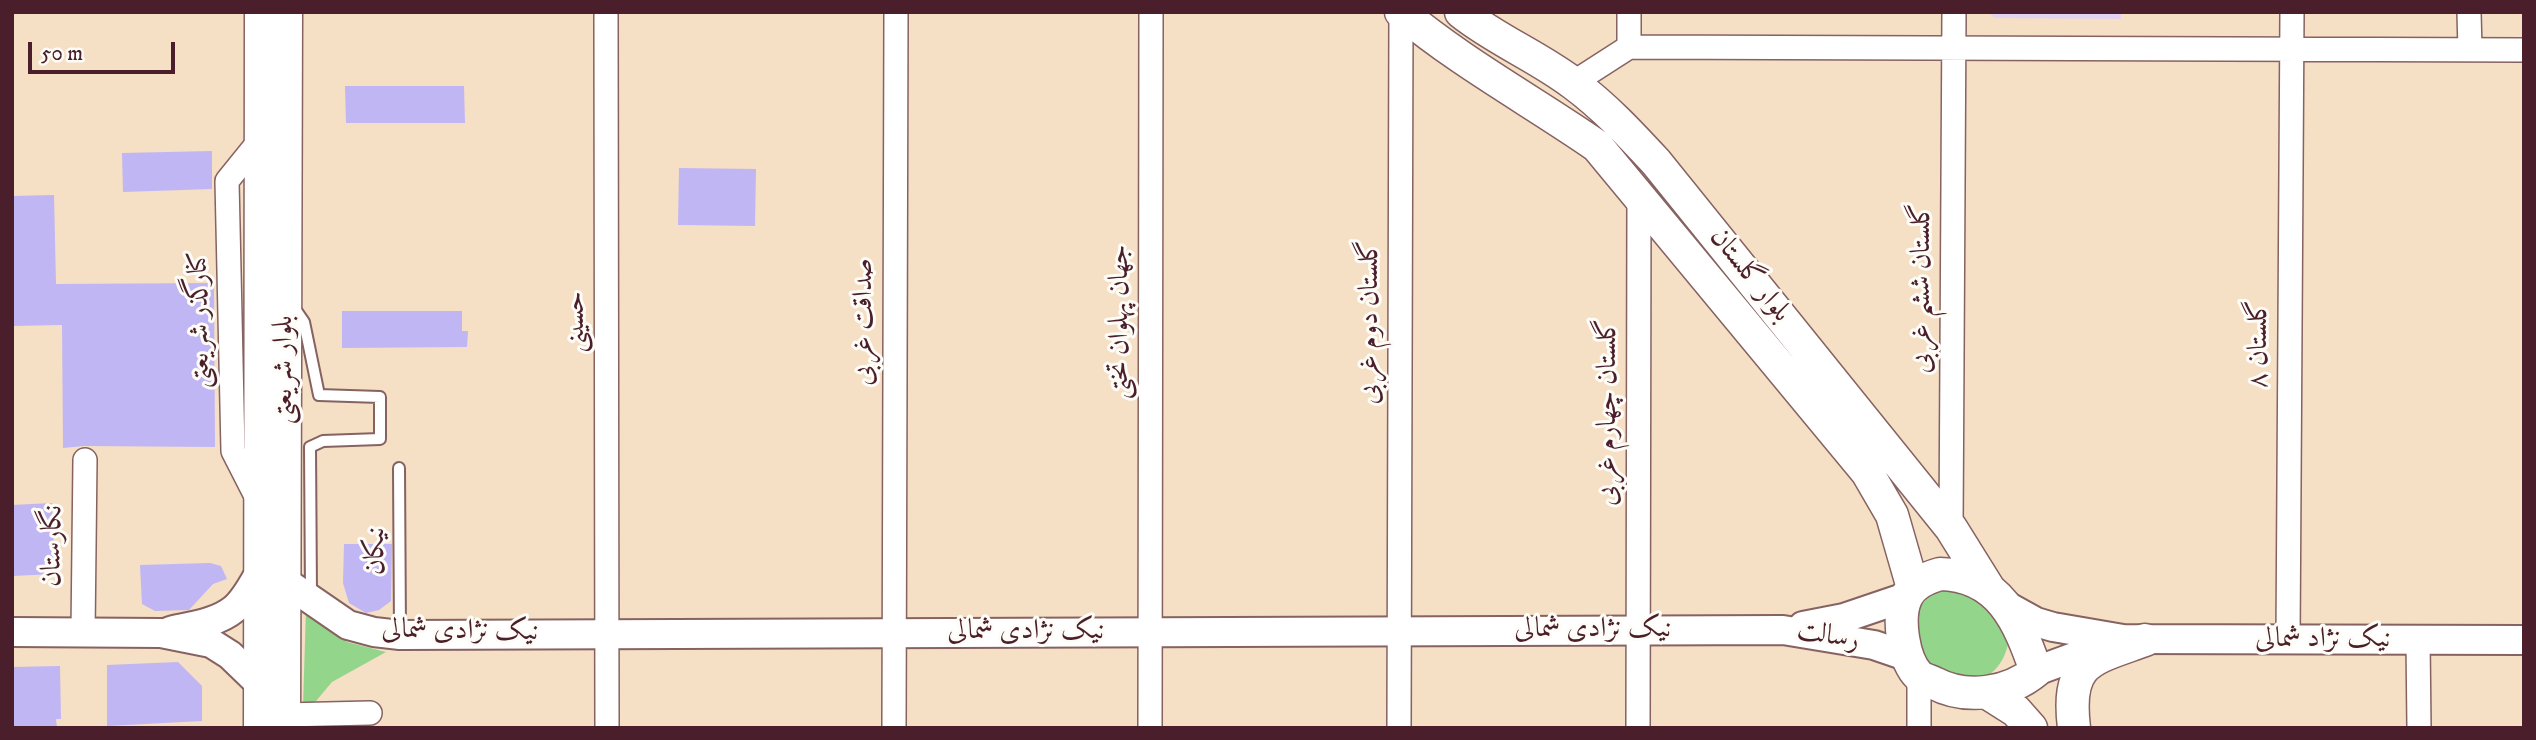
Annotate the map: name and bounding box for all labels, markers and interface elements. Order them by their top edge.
scale bar [32,28,178,72]
text: 50 m [41,41,83,67]
street label: گلستان ششم غربی [1906,203,1940,373]
street label: بلوار گلستان [1701,222,1797,330]
street label: گلستان دوم غربی [1354,239,1388,405]
street label: جهان پهلوان تختی [1104,244,1138,400]
street label: کنارگذر شریعتی [183,251,219,389]
street label: صداقت غربی [848,258,882,386]
street label: حسینی [560,291,594,353]
street label: گلستان ۸ [2243,299,2277,389]
street label: بلوار شریعتی [268,315,302,425]
street label: گلستان چهارم غربی [1592,318,1626,506]
street label: نگارستان [36,505,72,587]
street label: نیکان [360,527,394,575]
street label: نیک نژادی شمالی [1514,613,1672,647]
street label: نیک نژادی شمالی [381,614,539,650]
street label: نیک نژادی شمالی [947,615,1105,649]
street label: رسالت [1794,615,1862,659]
street label: نیک نژاد شمالی [2255,623,2391,657]

